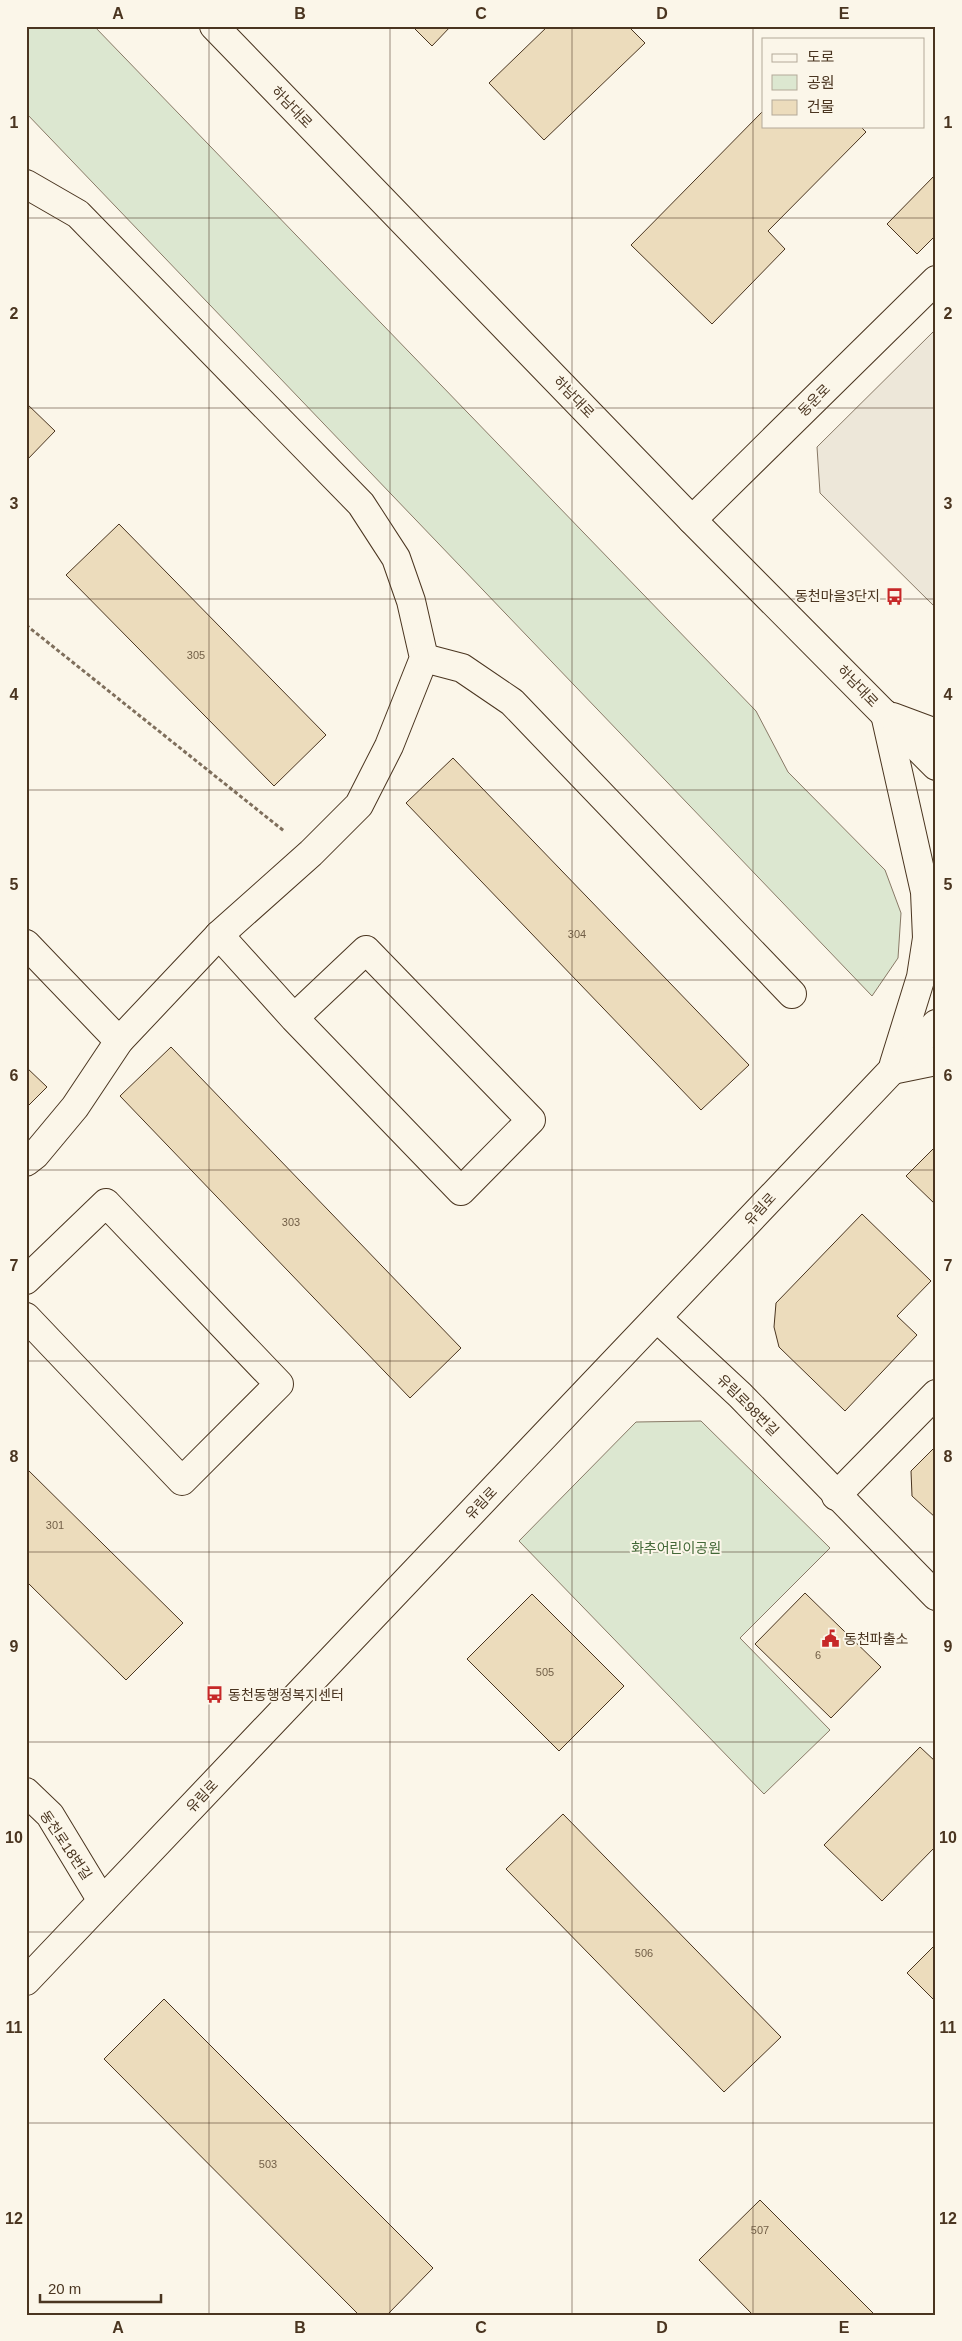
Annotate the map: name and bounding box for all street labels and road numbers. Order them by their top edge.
street label: 하남대로 [268,83,316,131]
street label: 하남대로 [550,373,598,421]
street label: 동운로 [795,381,833,419]
street label: 하남대로 [834,662,882,710]
street label: 유림로 [741,1189,779,1229]
street label: 유림로98번길 [714,1371,782,1439]
street label: 유림로 [462,1483,500,1522]
street label: 유림로 [183,1776,221,1815]
street label: 동천로18번길 [37,1807,95,1883]

